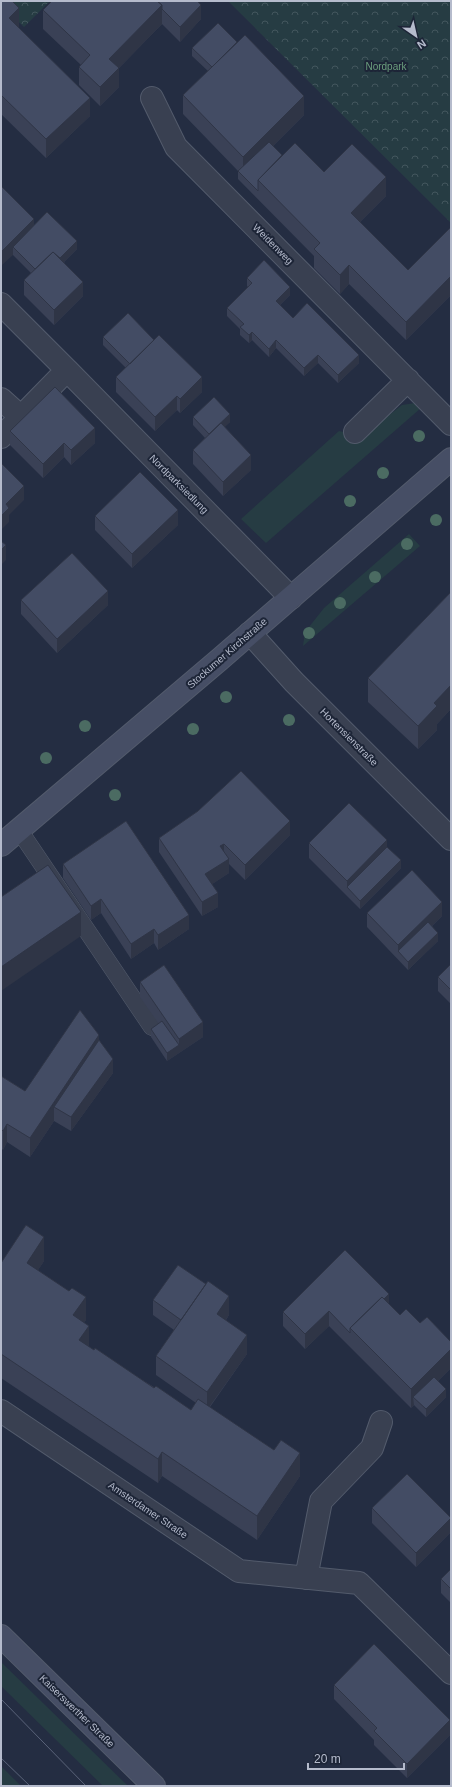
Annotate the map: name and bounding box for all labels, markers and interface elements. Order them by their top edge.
north arrow [396,16,436,56]
text: N [415,37,428,52]
park label: Nordpark [365,61,408,72]
street label: Weidenweg [251,222,295,266]
street label: Nordparksiedlung [147,452,211,516]
street label: Stockumer Kirchstraße [185,615,269,691]
street label: Hortensienstraße [318,706,380,768]
street label: Amsterdamer Straße [106,1479,190,1541]
street label: Kaiserswerther Straße [37,1672,117,1750]
scale bar [308,1745,404,1771]
text: 20 m [314,1752,341,1766]

